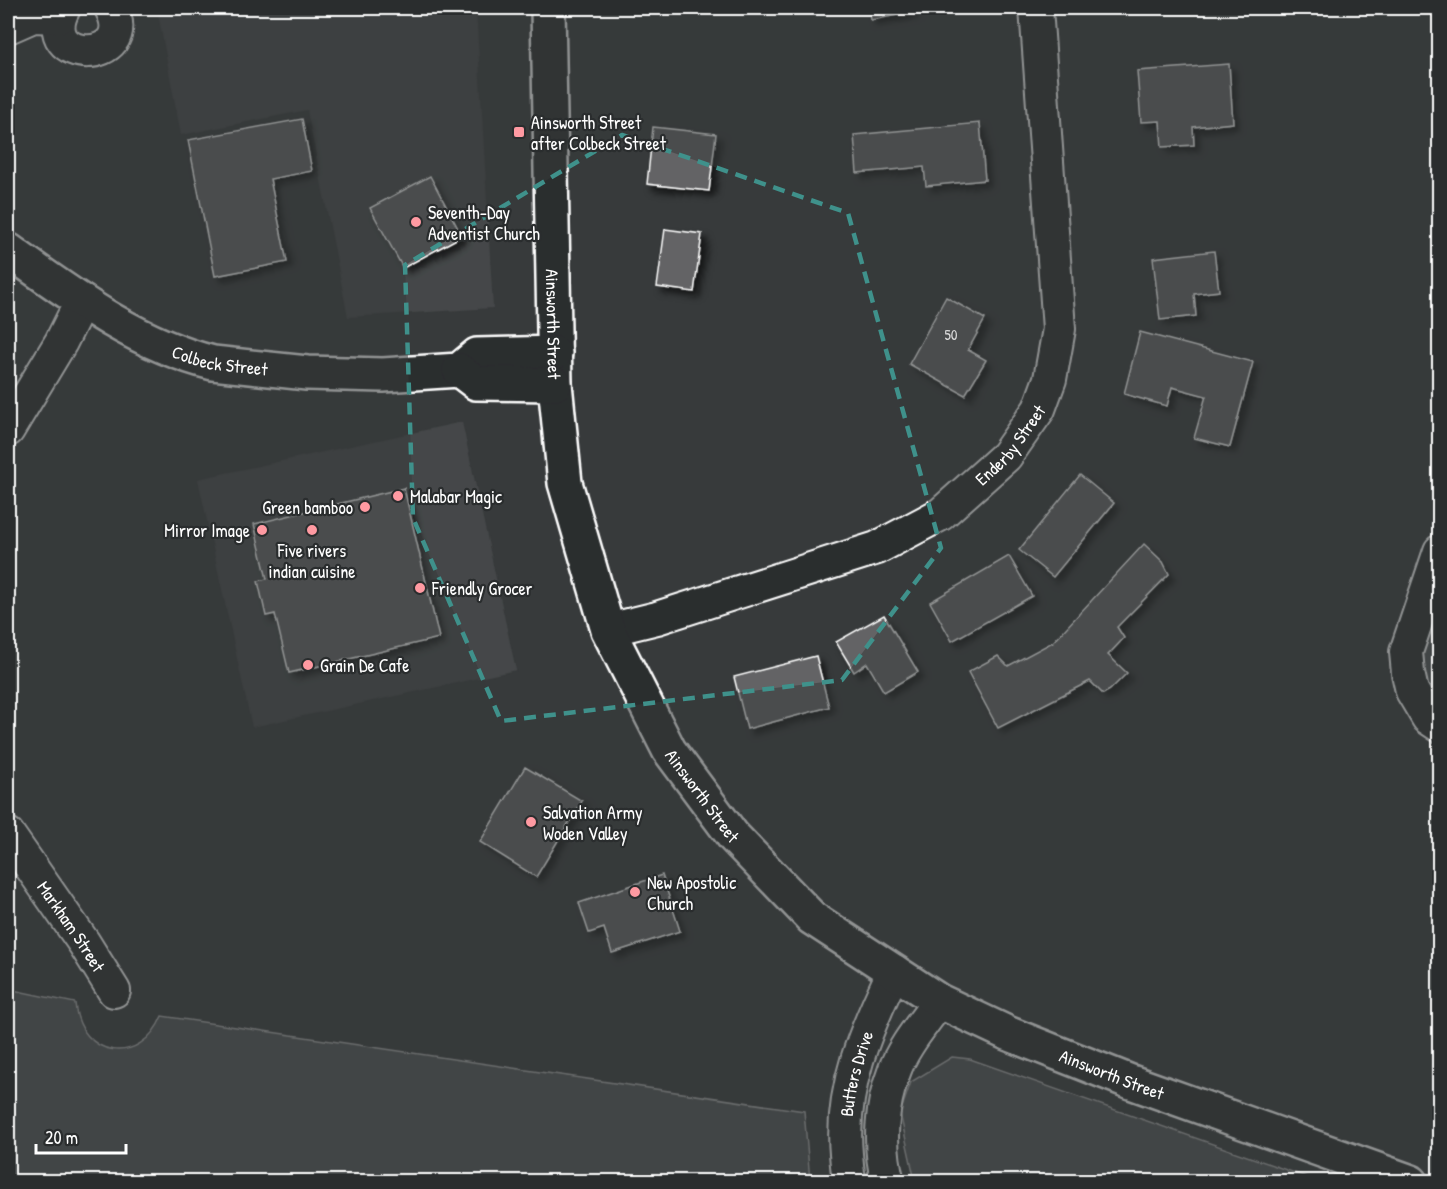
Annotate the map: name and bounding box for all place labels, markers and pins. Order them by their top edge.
place label: Ainsworth Street after Colbeck Street [531,110,667,156]
marker: Ainsworth Street after Colbeck Street [512,125,526,139]
place label: Seventh-Day Adventist Church [428,200,540,246]
marker: Seventh-Day Adventist Church [409,215,423,229]
place label: Malabar Magic [410,484,502,509]
marker: Malabar Magic [391,489,405,503]
place label: Green bamboo [262,495,353,520]
marker: Green bamboo [358,500,372,514]
place label: Mirror Image [164,518,250,543]
marker: Mirror Image [255,523,269,537]
marker: Five rivers indian cuisine [305,523,319,537]
place label: Five rivers indian cuisine [268,538,356,584]
place label: Friendly Grocer [431,576,533,601]
marker: Friendly Grocer [413,581,427,595]
place label: Grain De Cafe [320,653,409,678]
marker: Grain De Cafe [301,658,315,672]
place label: Salvation Army Woden Valley [543,800,643,846]
marker: Salvation Army Woden Valley [524,815,538,829]
place label: New Apostolic Church [647,870,736,916]
marker: New Apostolic Church [628,885,642,899]

